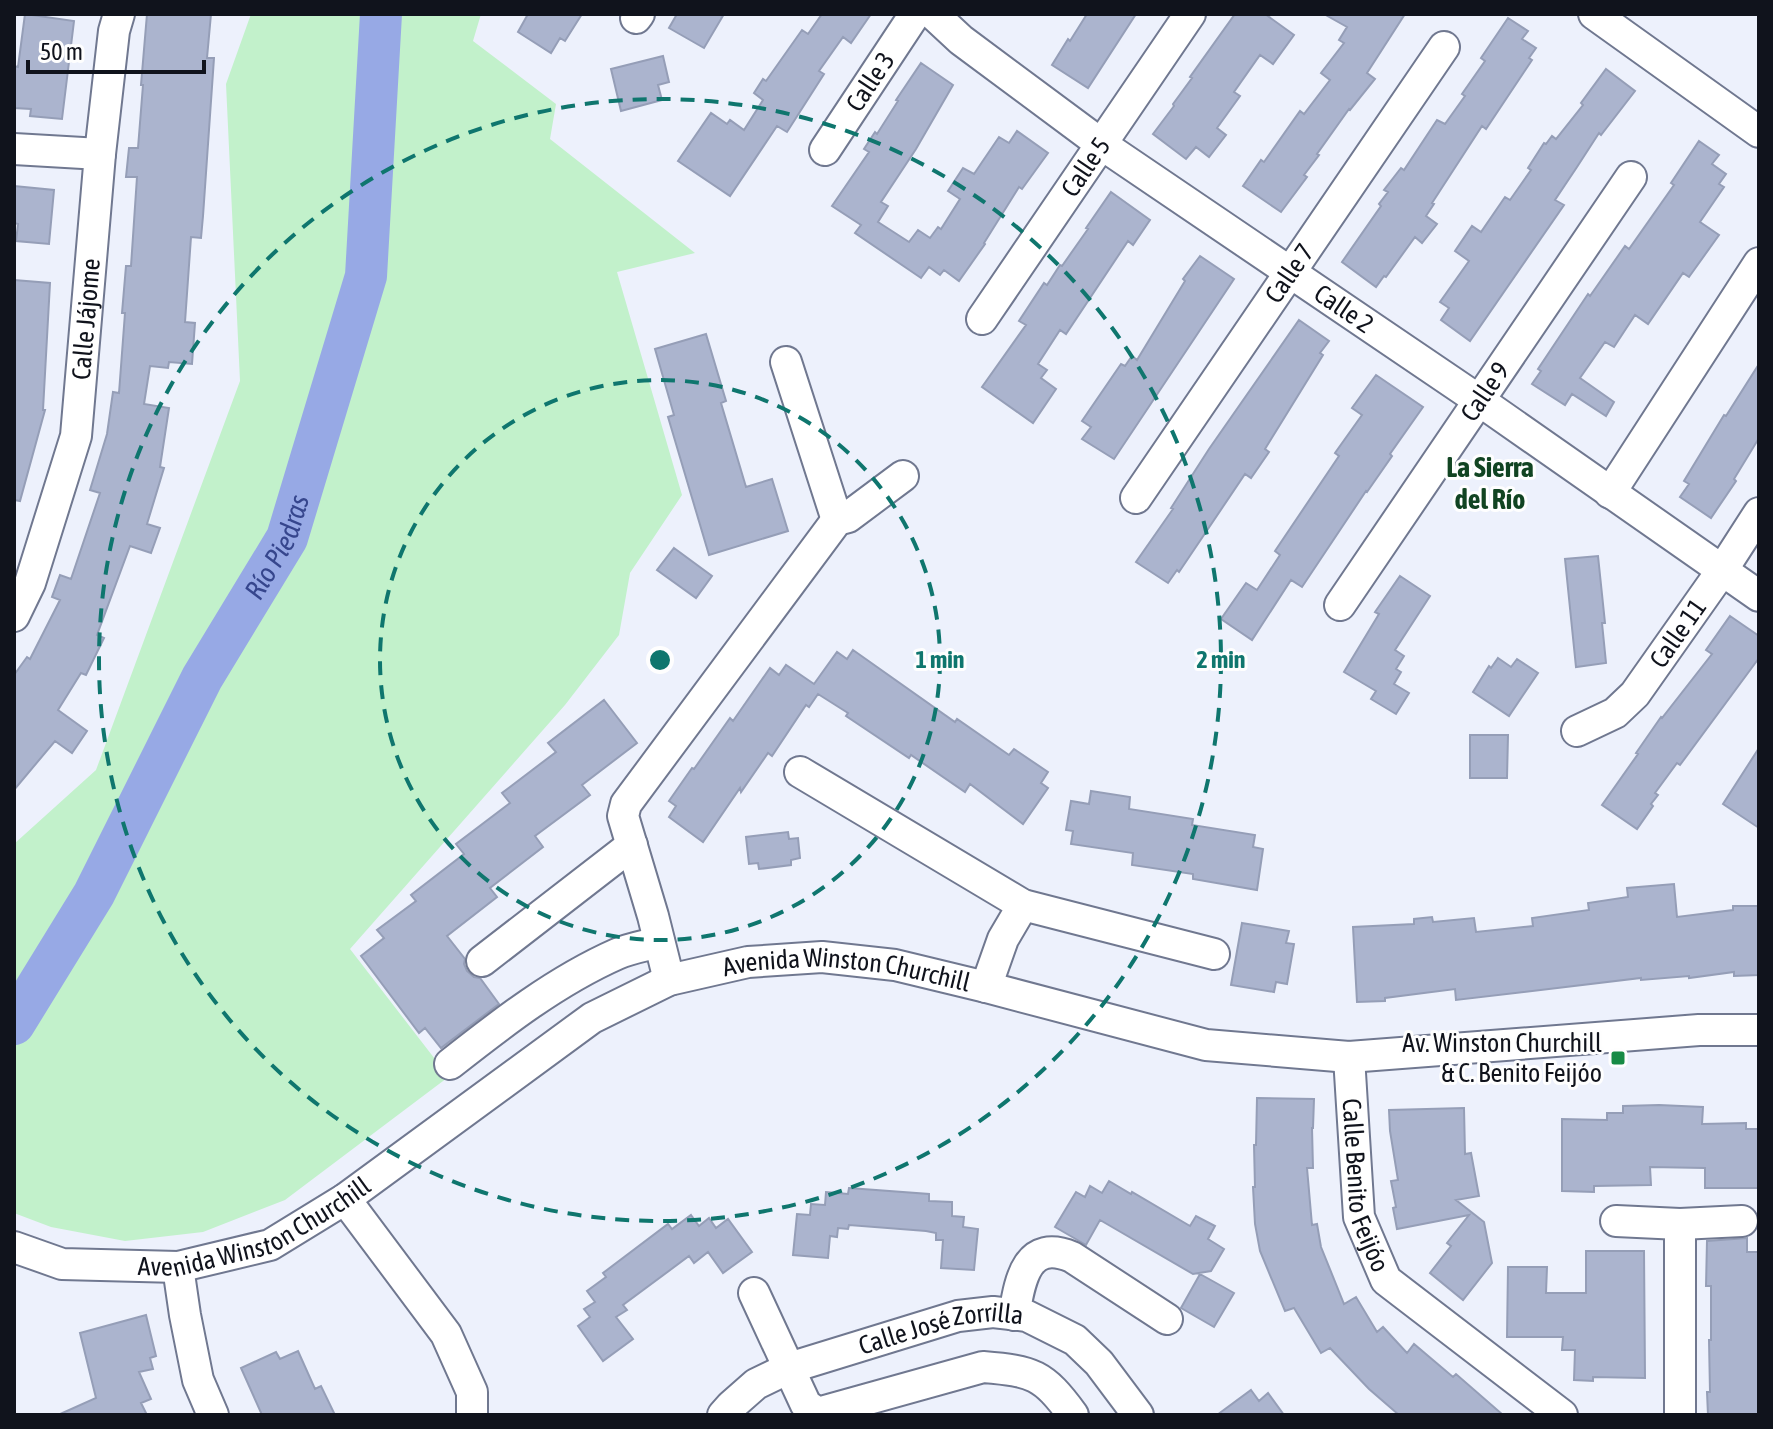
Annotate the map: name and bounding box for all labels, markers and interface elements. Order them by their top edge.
scale bar [28,24,204,74]
text: 50 m [40,38,83,65]
street label: Calle 3 [840,46,901,117]
street label: Calle 5 [1055,132,1116,202]
street label: Calle 7 [1259,238,1320,309]
street label: Calle Jájome [66,257,106,381]
street label: Calle 2 [1309,278,1379,339]
street label: Calle 9 [1454,356,1516,427]
district label: La Sierra del Río [1446,451,1534,515]
water label: Río Piedras [238,491,315,605]
street label: Calle 11 [1643,593,1712,673]
centre of rings [646,646,674,674]
text: 1 min [915,646,965,673]
text: 2 min [1196,646,1246,673]
street label: Avenida Winston Churchill [719,942,973,998]
place label: Av. Winston Churchill & C. Benito Feijóo [1402,1028,1602,1088]
marker: Av. Winston Churchill & C. Benito Feijóo [1609,1049,1627,1067]
street label: Calle Benito Feijóo [1337,1098,1396,1276]
street label: Avenida Winston Churchill [137,1170,376,1283]
street label: Calle José Zorrilla [855,1297,1025,1361]

